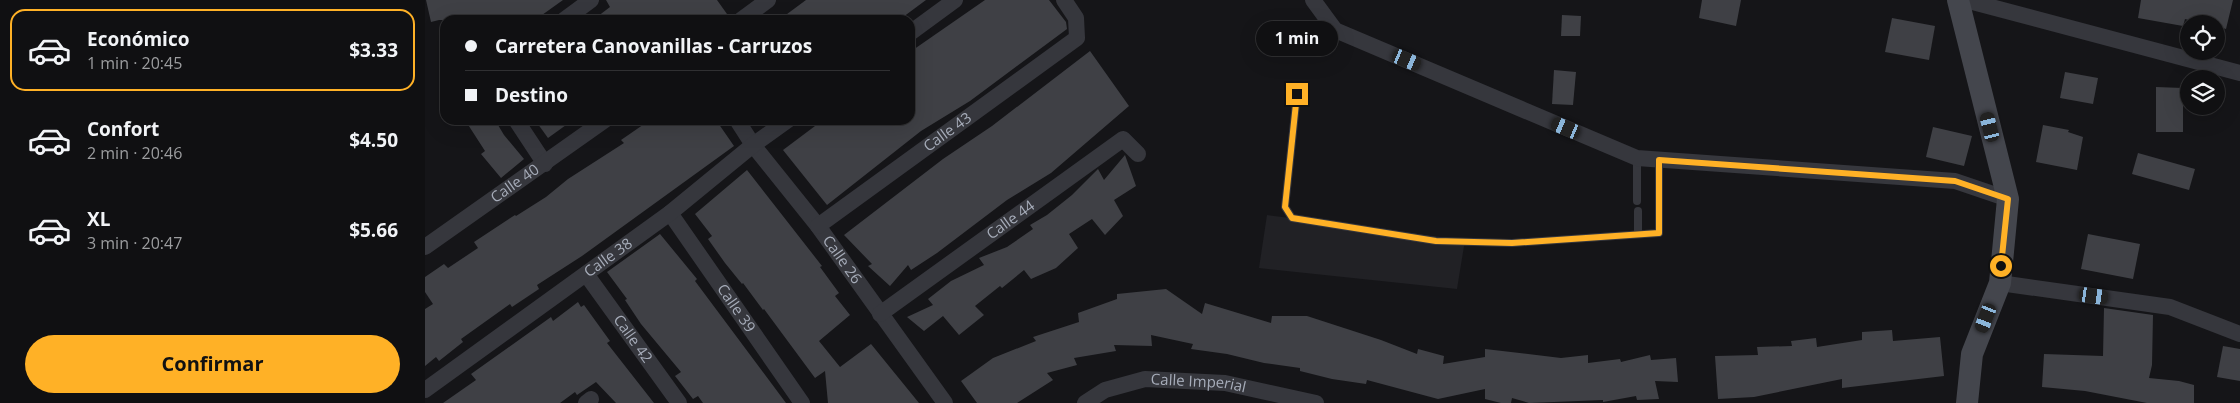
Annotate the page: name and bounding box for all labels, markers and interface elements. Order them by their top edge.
map controls [2180,15,2225,115]
button: locate [2180,15,2225,60]
callout: 1 min [1256,22,1338,56]
text: Económico [87,26,189,52]
text: 1 min [1275,27,1319,49]
icon: car [27,28,72,73]
text: Carretera Canovanillas - Carruzos [495,33,812,59]
text: $3.33 [349,37,398,63]
car [1390,47,1423,73]
text: 1 min · 20:45 [87,52,182,74]
button: layers [2180,70,2225,115]
text: Destino [495,82,568,108]
route end [1286,83,1308,105]
street label: Calle 43 [919,107,975,155]
car [1979,111,2000,143]
car [1549,115,1582,141]
text: Confort [87,116,159,142]
icon: car [27,118,72,163]
text: $4.50 [349,127,398,153]
text: 2 min · 20:46 [87,142,182,164]
street label: Calle 40 [486,159,542,207]
street label: Calle 44 [982,195,1039,243]
text: XL [87,206,110,232]
icon: car [27,208,72,253]
text: $5.66 [349,217,398,243]
street label: Calle 26 [819,231,867,287]
text: 3 min · 20:47 [87,232,182,254]
street label: Calle 38 [580,233,636,281]
route start [1990,255,2012,277]
street label: Calle 39 [713,279,761,336]
car [2078,286,2109,306]
car [1973,301,1998,335]
street label: Calle 42 [609,310,658,366]
button: Confirmar [25,335,400,393]
street label: Calle Imperial [1150,368,1248,396]

